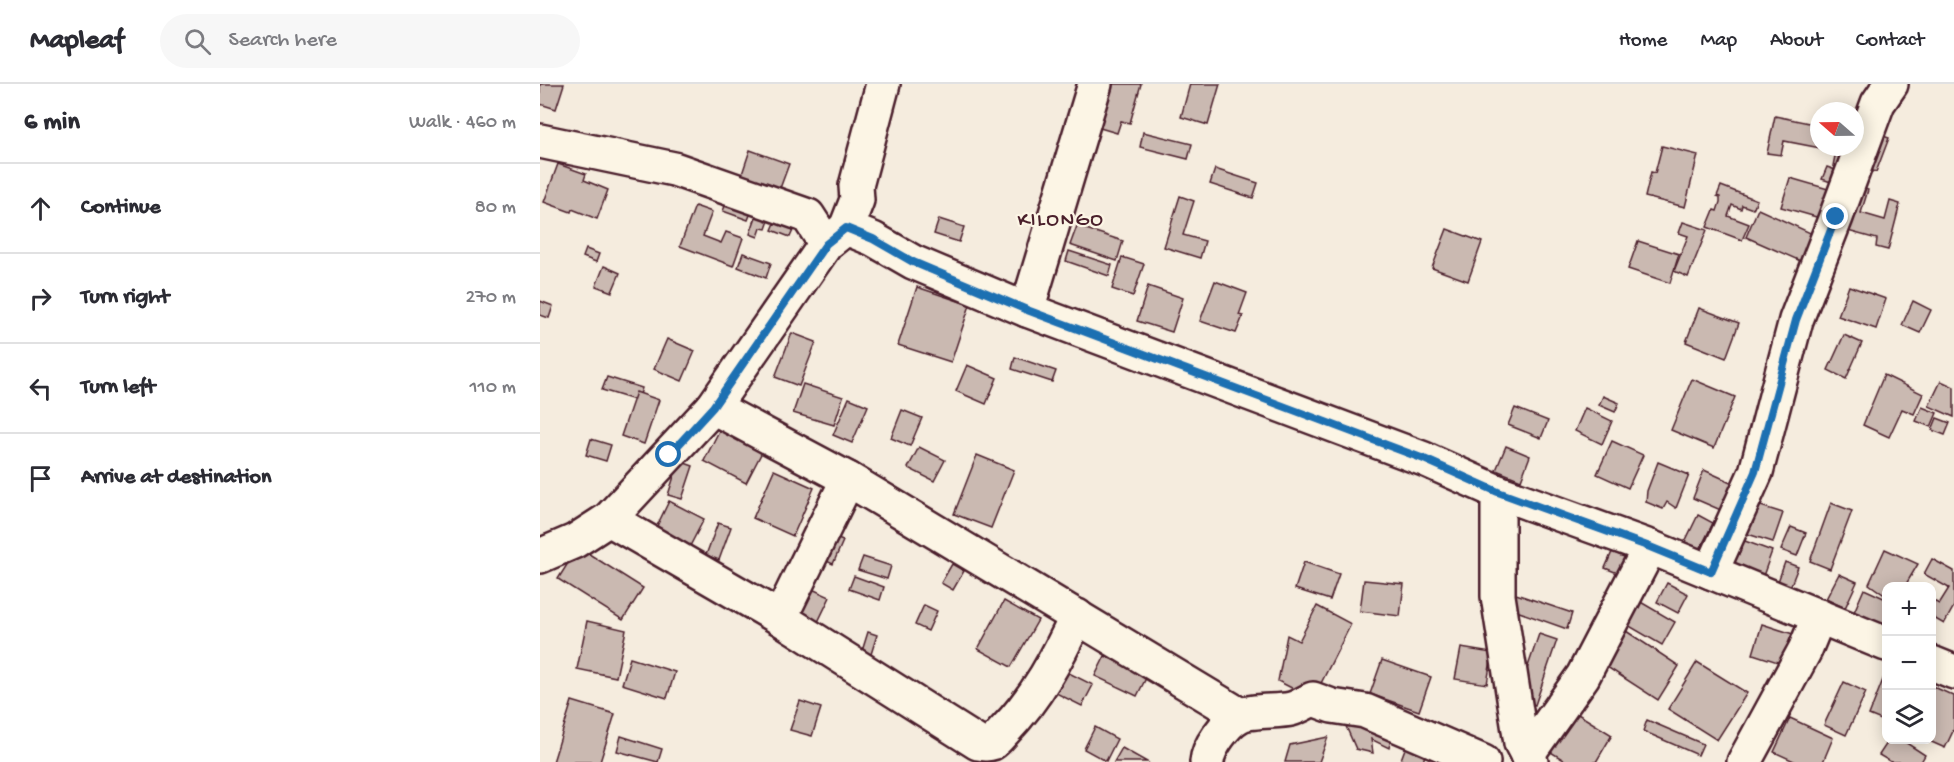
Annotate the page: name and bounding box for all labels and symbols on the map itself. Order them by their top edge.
north arrow [1810,102,1864,156]
route end [1822,203,1848,229]
district label: KILONGO [1017,209,1105,234]
route start [655,441,681,467]

